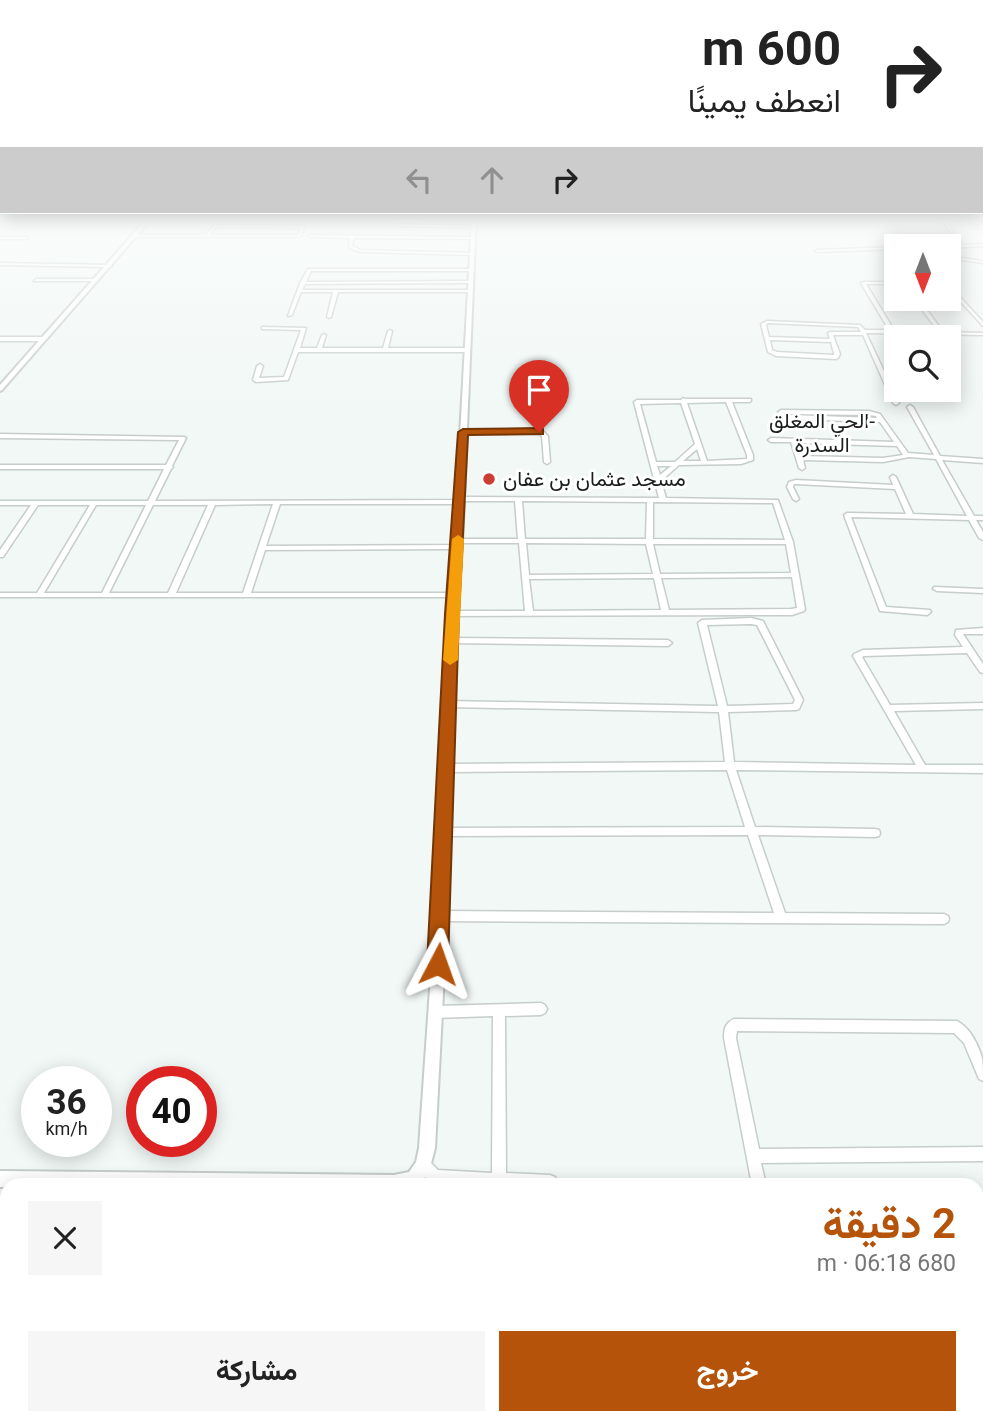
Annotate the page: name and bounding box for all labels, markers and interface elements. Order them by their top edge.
text: 600 m [702,20,841,77]
icon: right [865,28,956,119]
text: انعطف يمينًا [688,82,841,120]
icon: left [400,161,438,199]
icon: ahead [473,161,511,199]
icon: right [546,161,584,199]
north arrow [884,234,961,312]
map controls [884,234,961,402]
button: search [884,325,961,402]
pin [509,360,569,432]
icon: arrive [520,371,558,409]
district label: الحي المغلق- السدرة [769,409,875,458]
place label: مسجد عثمان بن عفان [503,467,686,491]
marker: مسجد عثمان بن عفان [481,471,497,487]
position arrow [401,927,475,1001]
speed limit sign: 40 [126,1066,217,1157]
text: 36 [46,1082,87,1123]
text: km/h [45,1118,88,1139]
text: 2 دقيقة [822,1199,956,1248]
button: close [28,1201,102,1275]
text: 680 m · 06:18 [817,1250,956,1277]
button: مشاركة [28,1331,485,1411]
button: خروج [499,1331,956,1411]

